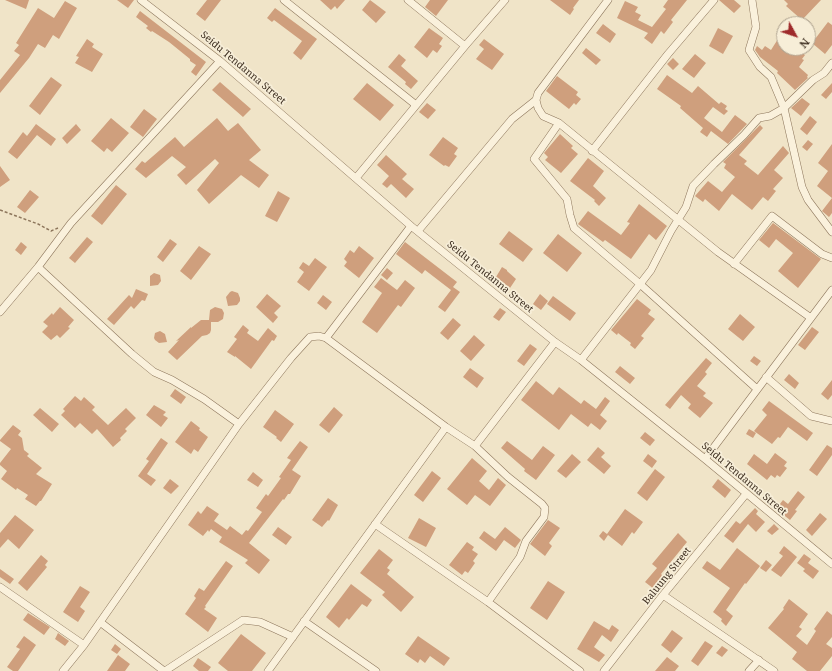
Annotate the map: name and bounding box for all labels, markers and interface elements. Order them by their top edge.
north arrow [776,16,816,56]
street label: Seidu Tendanna Street [198,29,288,107]
text: N [796,35,813,52]
street label: Seidu Tendanna Street [445,239,535,315]
street label: Seidu Tendanna Street [699,440,789,518]
street label: Baluung Street [640,545,694,607]

